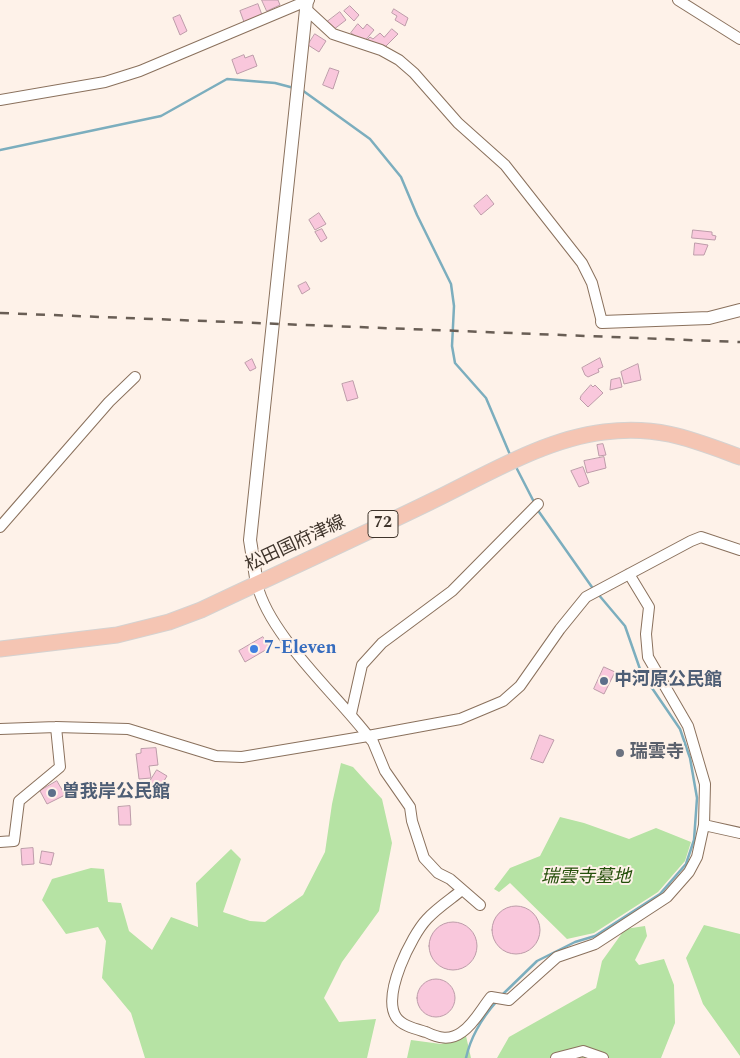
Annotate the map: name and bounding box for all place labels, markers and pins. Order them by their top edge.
place label: 7-Eleven [264,638,337,660]
marker: 7-Eleven [248,643,260,655]
place label: 中河原公民館 [614,670,722,692]
marker: 中河原公民館 [598,675,610,687]
place label: 瑞雲寺 [630,742,684,764]
marker: 瑞雲寺 [614,747,626,759]
place label: 曽我岸公民館 [62,782,170,804]
marker: 曽我岸公民館 [46,787,58,799]

